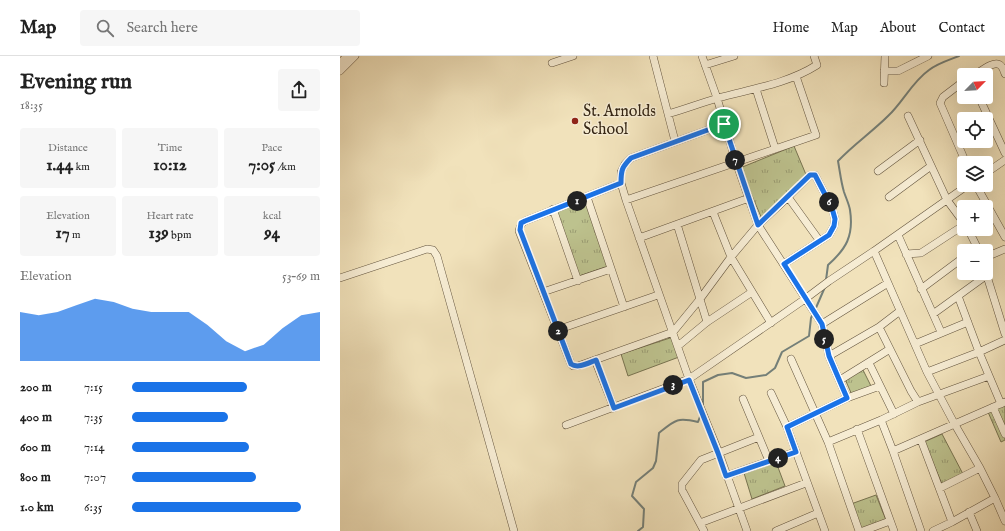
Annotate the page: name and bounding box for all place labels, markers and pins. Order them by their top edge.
place label: St. Arnolds School [583,102,656,140]
pin [707,107,741,141]
marker: St. Arnolds School [570,116,580,126]
pin: 7 [725,150,745,170]
pin: 1 [567,191,587,211]
pin: 6 [819,192,839,212]
pin: 2 [548,321,568,341]
pin: 5 [814,329,834,349]
pin: 3 [663,375,683,395]
pin: 4 [768,448,788,468]

